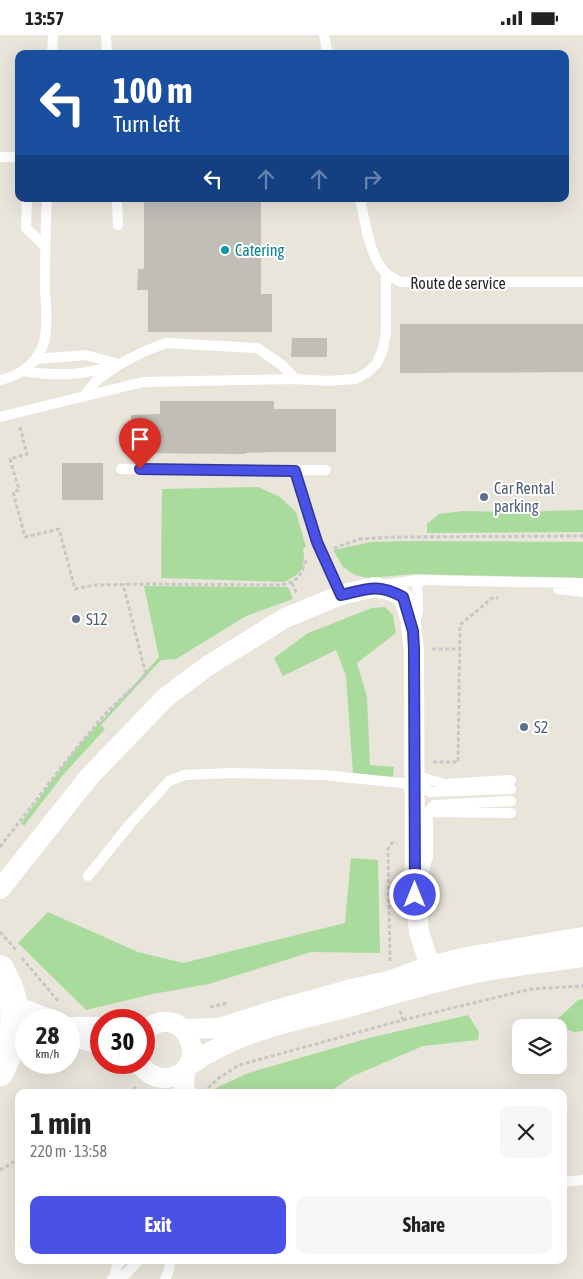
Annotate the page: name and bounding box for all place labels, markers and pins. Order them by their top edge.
place label: Catering [235,241,285,260]
marker: Catering [219,244,231,256]
pin [119,418,161,469]
place label: Car Rental parking [494,479,556,516]
marker: Car Rental parking [478,491,490,503]
place label: S12 [86,610,108,628]
marker: S12 [70,613,82,625]
place label: S2 [534,718,548,736]
marker: S2 [518,721,530,733]

